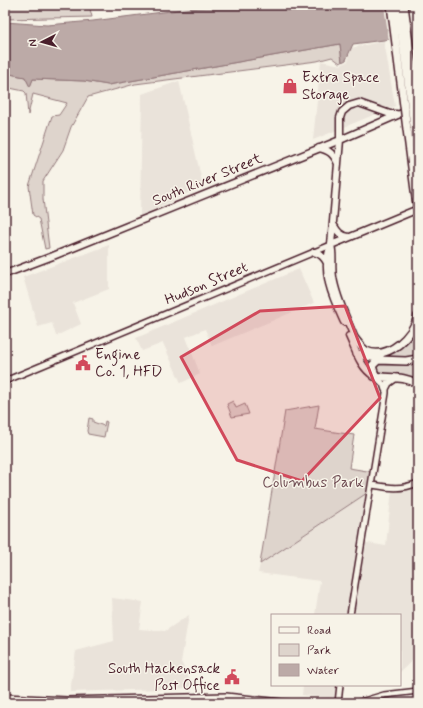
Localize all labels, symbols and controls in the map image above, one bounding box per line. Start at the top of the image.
north arrow [22,22,62,62]
text: N [26,39,40,47]
place label: Extra Space Storage [302,68,379,105]
shop icon: Extra Space Storage [281,77,299,95]
street label: South River Street [149,149,265,211]
street label: Hudson Street [162,257,251,310]
place label: Engine Co. 1, HFD [95,345,162,382]
public building icon: Engine Co. 1, HFD [74,354,92,372]
park label: Columbus Park [262,473,364,493]
legend [271,614,401,686]
text: Road [307,623,331,639]
text: Park [307,643,331,659]
place label: South Hackensack Post Office [108,659,220,696]
text: Water [307,663,339,679]
public building icon: South Hackensack Post Office [223,668,241,686]

